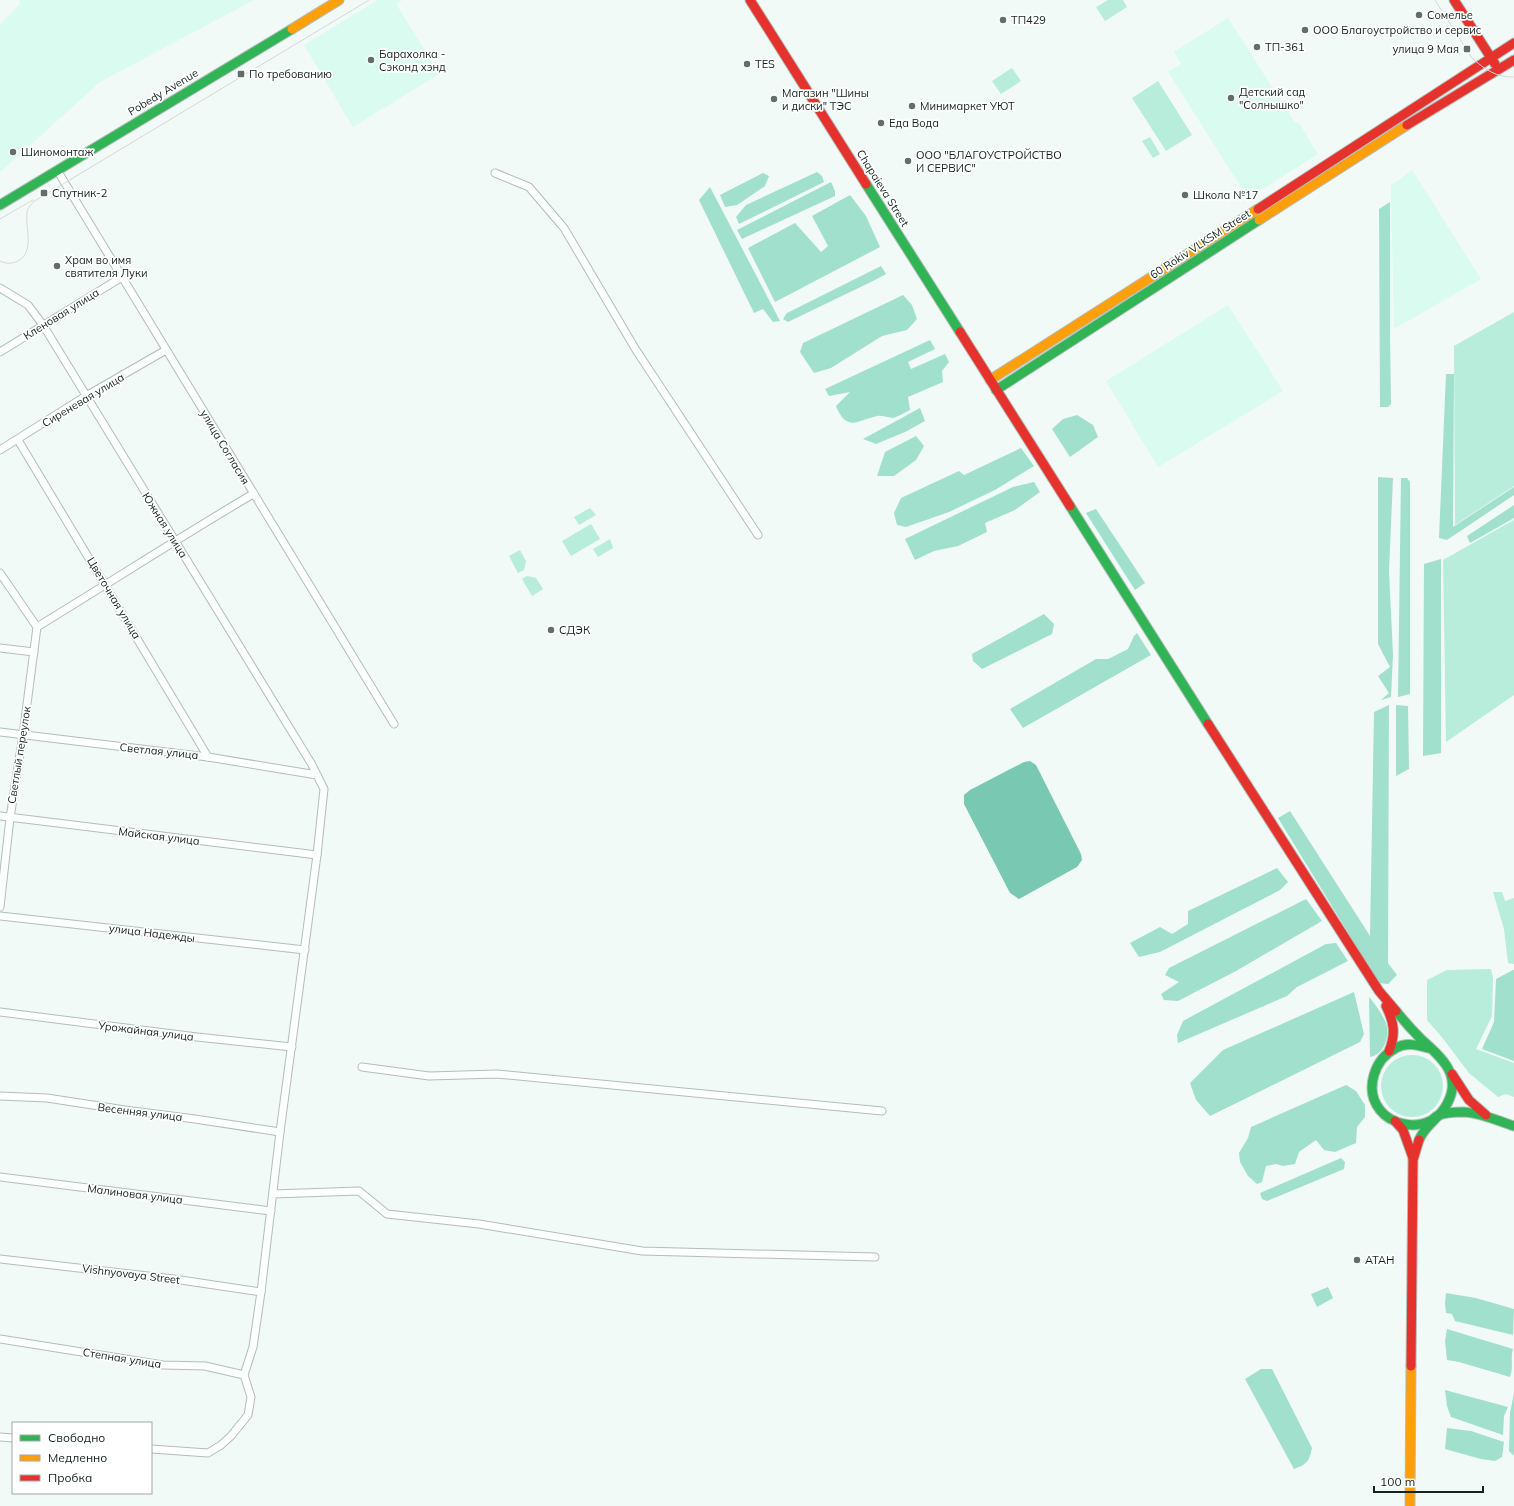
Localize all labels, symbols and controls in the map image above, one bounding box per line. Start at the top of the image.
place label: Сомелье [1427,8,1473,22]
marker: Сомелье [1414,10,1424,20]
place label: ТП429 [1011,13,1046,27]
marker: ТП429 [998,15,1008,25]
place label: ООО Благоустройство и сервис [1313,23,1482,37]
marker: ООО Благоустройство и сервис [1300,25,1310,35]
place label: ТП-361 [1265,40,1305,54]
marker: ТП-361 [1252,42,1262,52]
place label: улица 9 Мая [1392,42,1459,56]
marker: улица 9 Мая [1462,44,1472,54]
place label: Барахолка - Сэконд хэнд [379,47,446,74]
marker: Барахолка - Сэконд хэнд [366,55,376,65]
place label: TES [755,57,775,71]
marker: TES [742,59,752,69]
street label: Pobedy Avenue [125,66,201,118]
place label: По требованию [249,67,332,81]
marker: По требованию [236,69,246,79]
place label: Детский сад "Солнышко" [1239,85,1306,112]
place label: Магазин "Шины и диски" ТЭС [782,86,869,113]
marker: Детский сад "Солнышко" [1226,93,1236,103]
marker: Магазин "Шины и диски" ТЭС [769,94,779,104]
place label: Минимаркет УЮТ [920,99,1015,113]
marker: Минимаркет УЮТ [907,101,917,111]
place label: Еда Вода [889,116,939,130]
marker: Еда Вода [876,118,886,128]
place label: Шиномонтаж [21,145,94,159]
marker: Шиномонтаж [8,147,18,157]
street label: Chapaieva Street [854,147,912,229]
place label: ООО "БЛАГОУСТРОЙСТВО И СЕРВИС" [916,148,1062,175]
marker: ООО "БЛАГОУСТРОЙСТВО И СЕРВИС" [903,156,913,166]
place label: Спутник-2 [52,186,108,200]
marker: Спутник-2 [39,188,49,198]
place label: Школа №17 [1193,188,1258,202]
marker: Школа №17 [1180,190,1190,200]
street label: 60 Rokiv VLKSM Street [1147,206,1253,282]
place label: Храм во имя святителя Луки [65,253,148,280]
marker: Храм во имя святителя Луки [52,261,62,271]
street label: Кленовая улица [21,285,101,343]
street label: Сиреневая улица [39,370,127,430]
street label: улица Согласия [197,407,253,487]
street label: Южная улица [139,490,191,560]
street label: Цветочная улица [84,555,144,641]
place label: СДЭК [559,623,591,637]
marker: СДЭК [546,625,556,635]
street label: Светлый переулок [4,705,34,805]
street label: Светлая улица [119,740,199,762]
street label: Майская улица [118,824,200,848]
street label: улица Надежды [108,921,196,945]
street label: Урожайная улица [96,1018,195,1044]
street label: Весенняя улица [97,1100,183,1124]
street label: Малиновая улица [87,1181,183,1207]
place label: АТАН [1365,1253,1394,1267]
marker: АТАН [1352,1255,1362,1265]
street label: Vishnyovaya Street [81,1261,181,1287]
street label: Степная улица [82,1345,162,1371]
legend [12,1422,152,1494]
text: Свободно [48,1430,105,1445]
text: Медленно [48,1450,107,1465]
scale bar [1374,1468,1483,1494]
text: Пробка [48,1470,92,1485]
text: 100 m [1380,1474,1415,1489]

